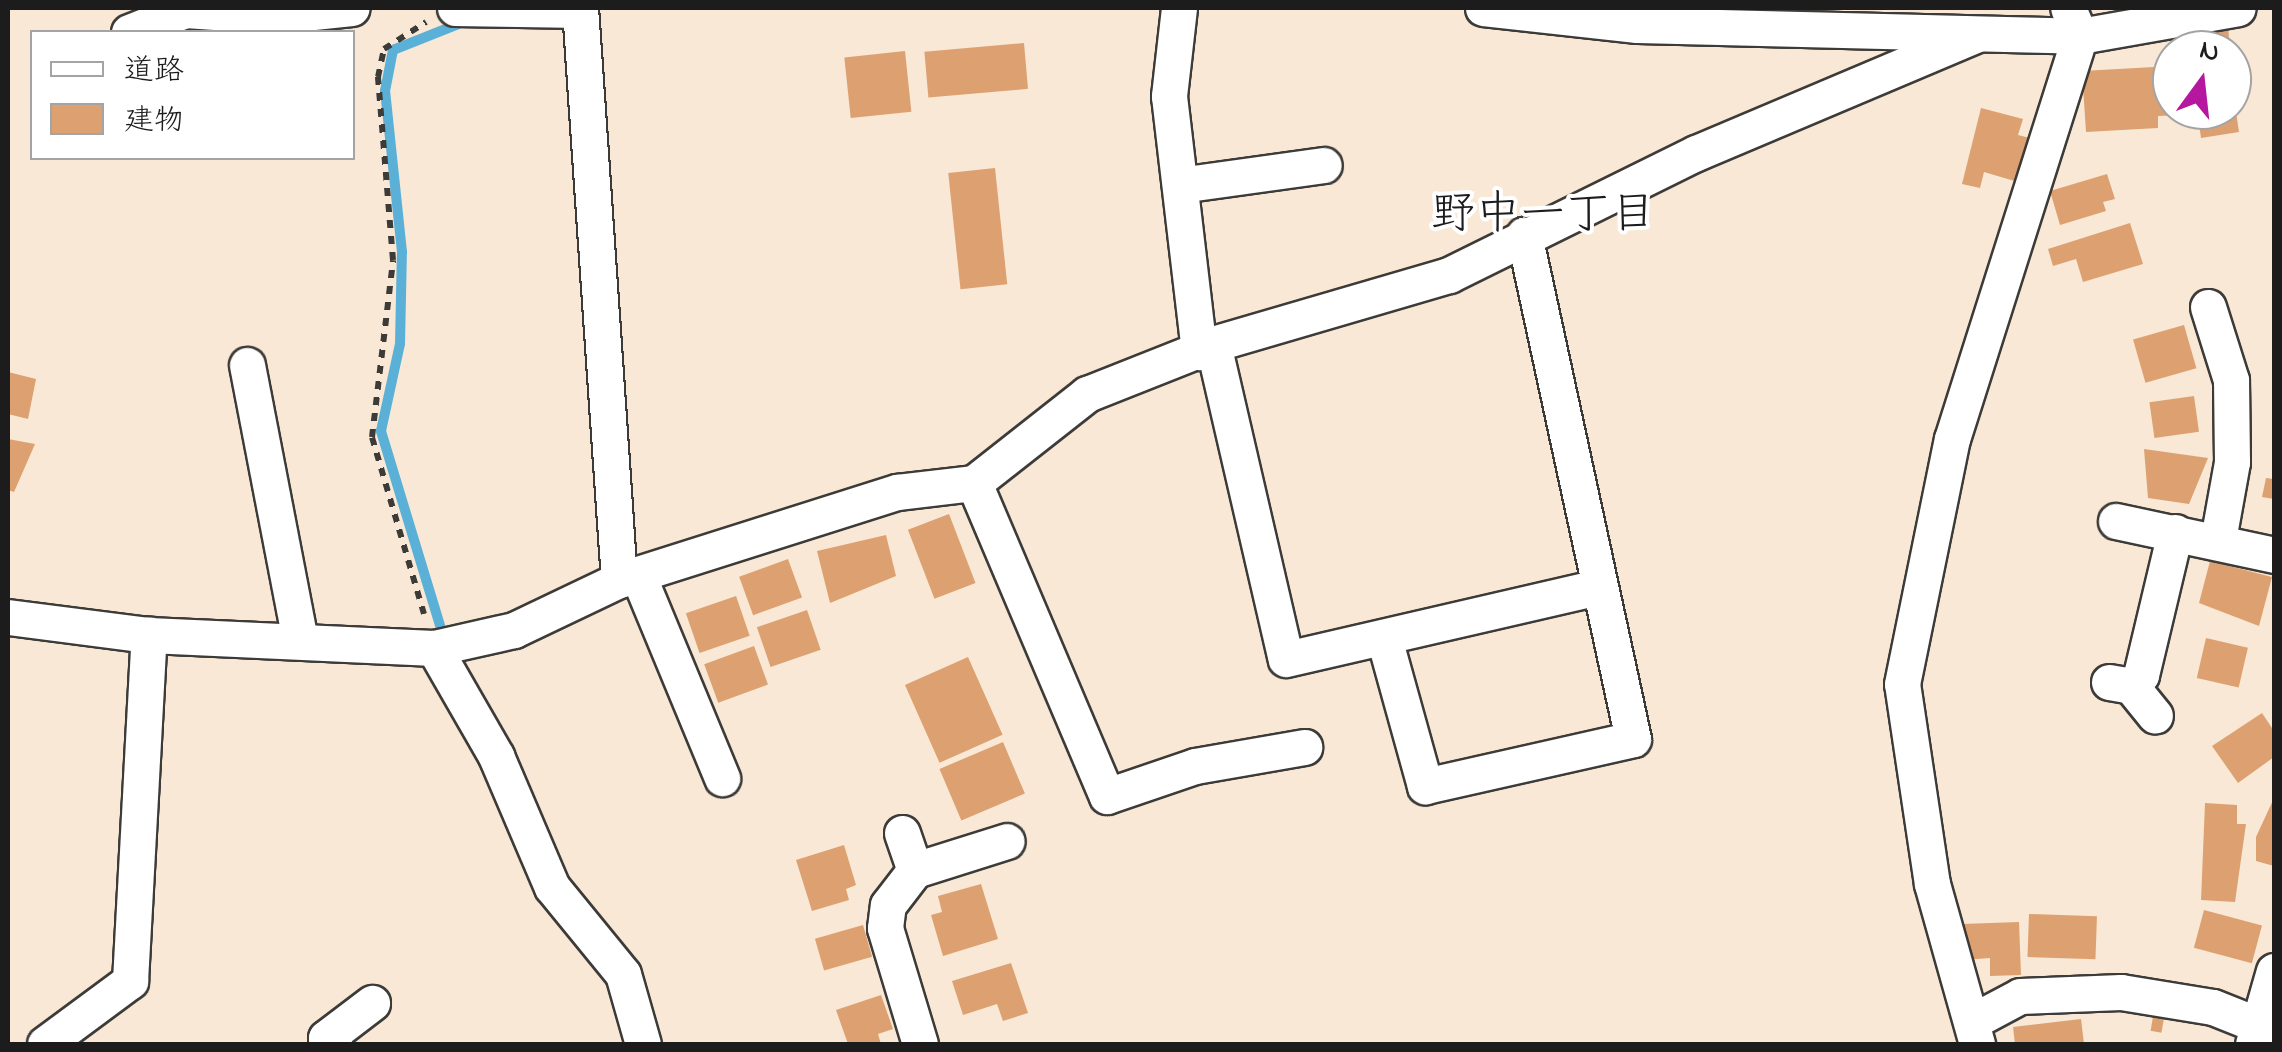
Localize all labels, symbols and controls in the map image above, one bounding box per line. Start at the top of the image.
legend [30,30,355,160]
north arrow [2152,30,2252,130]
text: N [2195,30,2224,75]
text: 道路 [124,50,184,94]
text: 建物 [124,100,184,144]
district label: 野中一丁目 [1431,190,1655,244]

